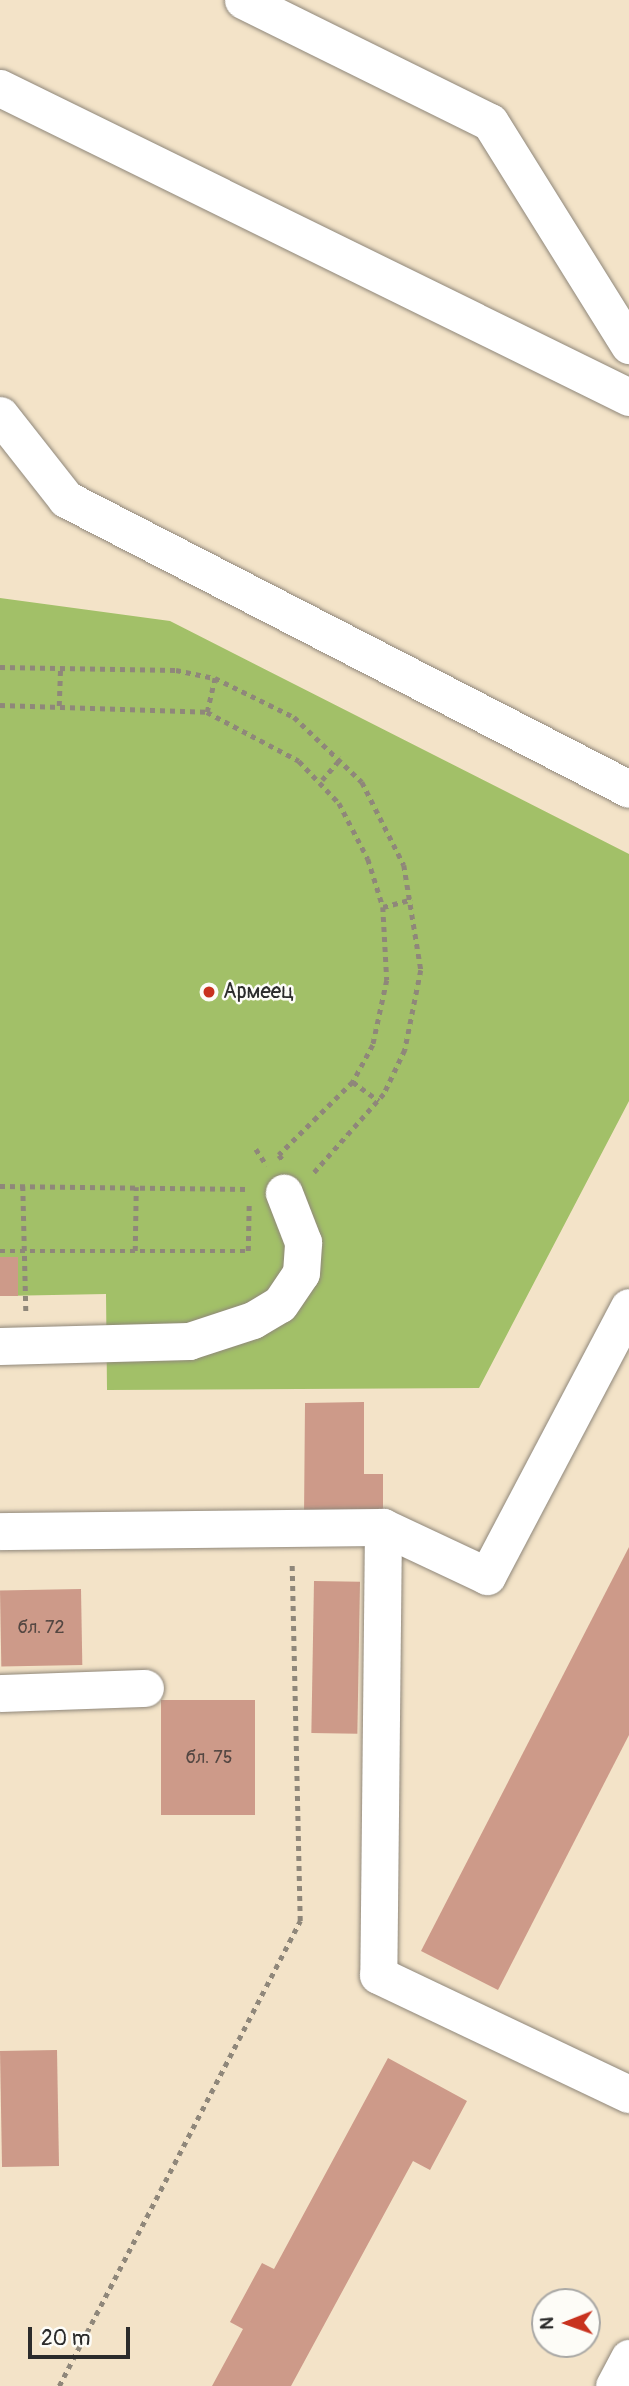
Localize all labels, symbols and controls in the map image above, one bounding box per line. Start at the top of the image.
place label: Армеец [223,979,294,1005]
marker: Армеец [201,984,217,1000]
house number: бл. 72 [17,1617,65,1639]
house number: бл. 75 [186,1747,232,1769]
north arrow [531,2288,601,2358]
scale bar [32,2312,133,2356]
text: N [535,2317,559,2330]
text: 20 m [41,2325,90,2352]

